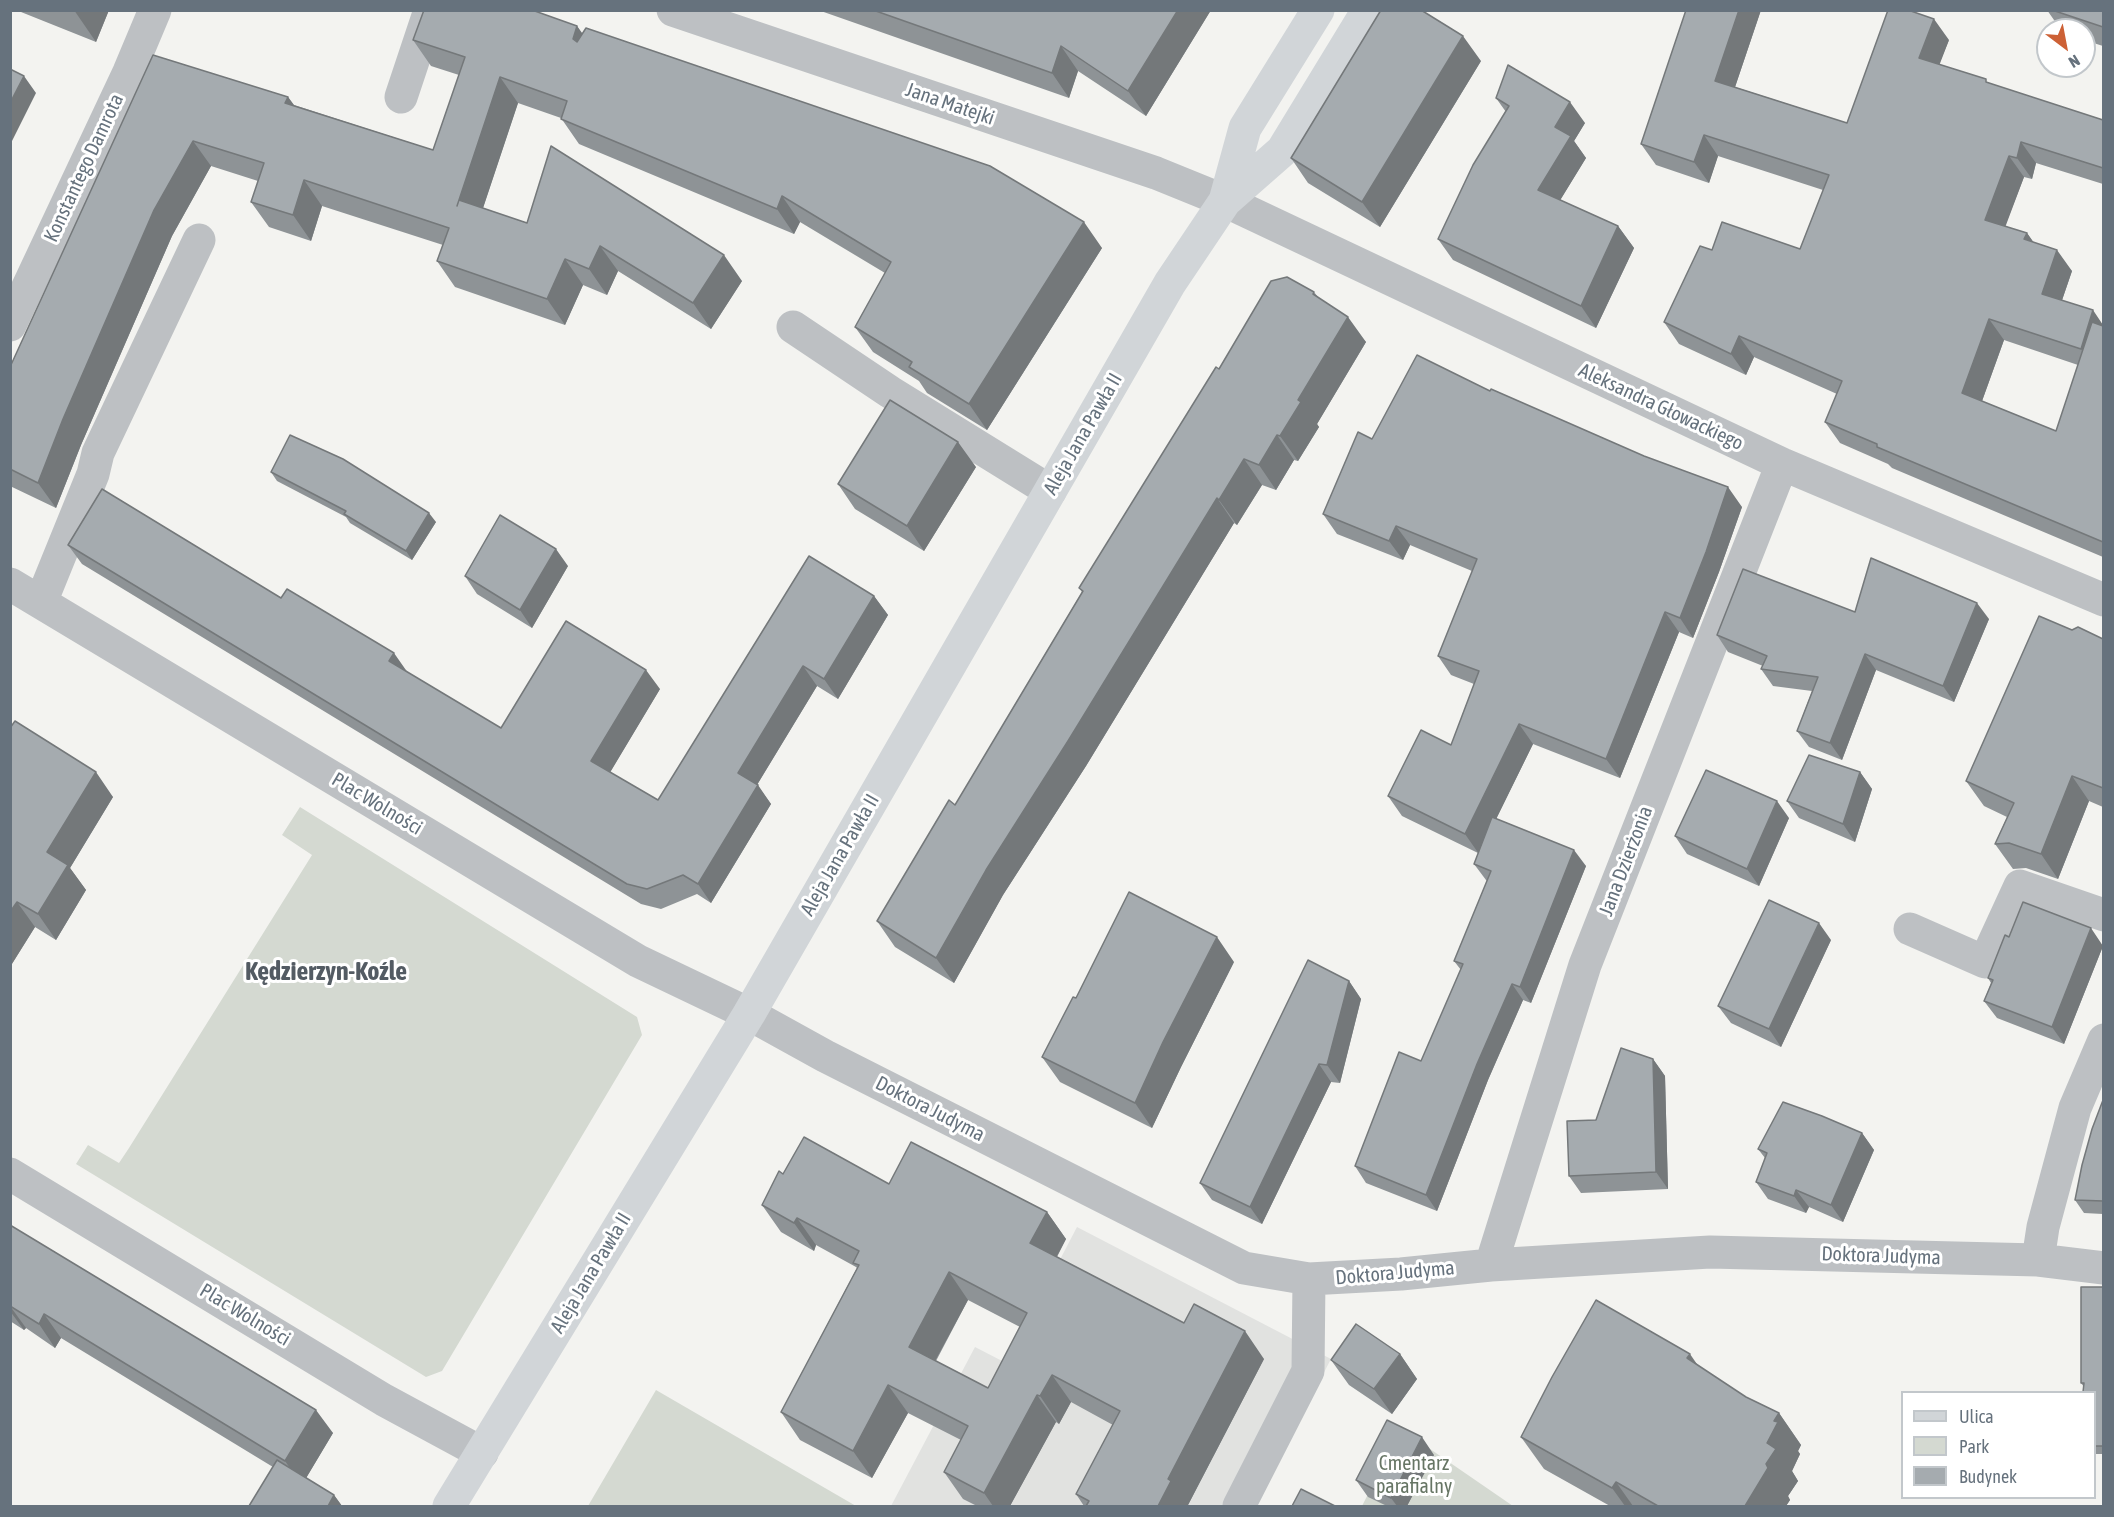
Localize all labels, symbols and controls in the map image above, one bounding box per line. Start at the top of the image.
north arrow [2036,18,2096,78]
text: N [2066,51,2083,72]
street label: Jana Matejki [903,78,997,130]
street label: Konstantego Damrota [39,90,129,246]
street label: Aleksandra Głowackiego [1575,358,1747,456]
street label: Aleja Jana Pawła II [1039,369,1127,499]
street label: Plac Wolności [327,768,427,840]
street label: Aleja Jana Pawła II [796,790,884,920]
street label: Jana Dzierżonia [1594,803,1658,919]
district label: Kędzierzyn-Koźle [245,956,407,988]
street label: Doktora Judyma [871,1071,989,1147]
street label: Aleja Jana Pawła II [546,1208,636,1338]
street label: Doktora Judyma [1821,1242,1941,1270]
street label: Doktora Judyma [1334,1256,1456,1290]
street label: Plac Wolności [195,1279,295,1351]
legend [1901,1391,2096,1499]
text: Ulica [1959,1406,1994,1427]
text: Park [1959,1436,1989,1457]
park label: Cmentarz parafialny [1376,1452,1452,1499]
text: Budynek [1959,1466,2017,1487]

